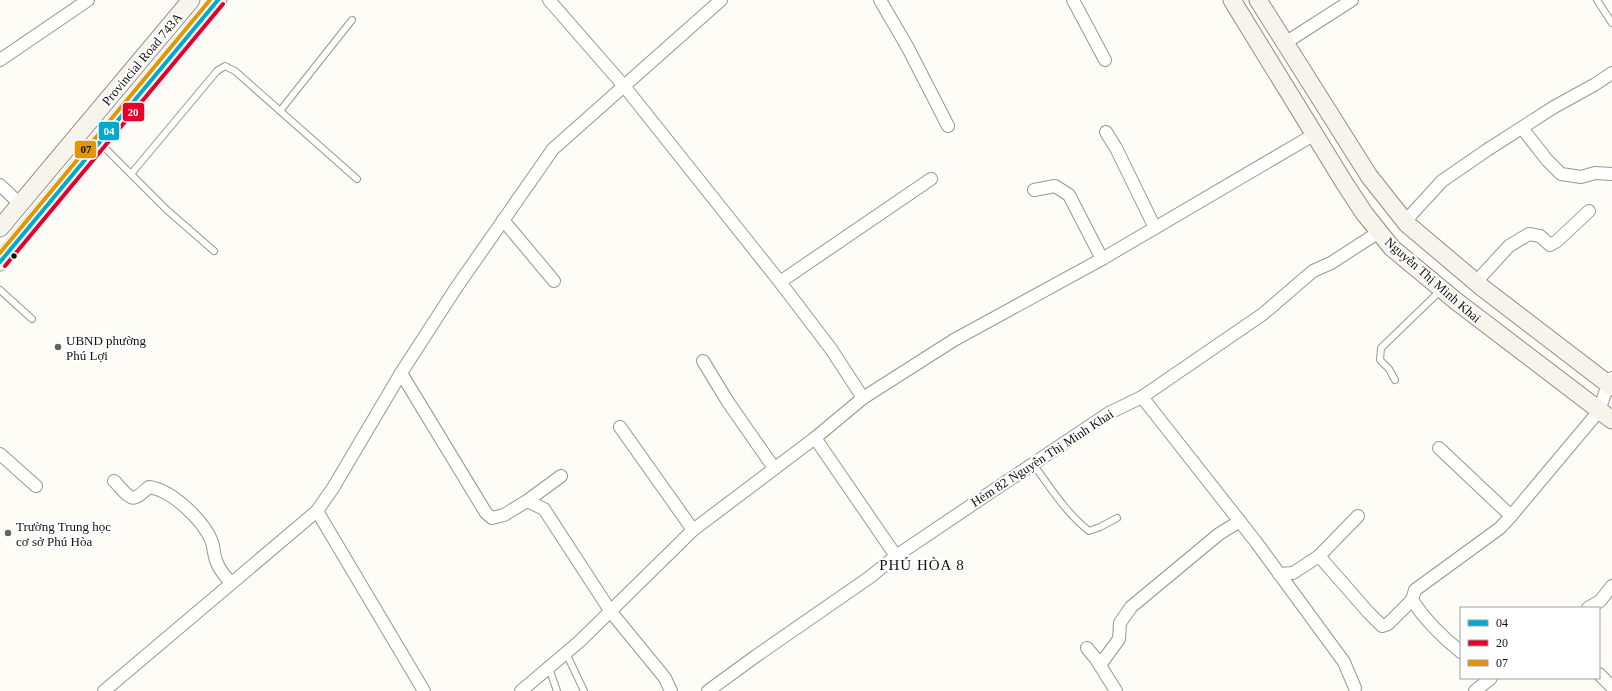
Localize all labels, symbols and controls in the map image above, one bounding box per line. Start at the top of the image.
street label: Provincial Road 743A [99,9,186,108]
line badge: 20 [122,102,145,122]
text: 20 [128,106,139,118]
line badge: 04 [98,121,120,141]
text: 04 [104,125,115,137]
line badge: 07 [74,140,97,159]
text: 07 [81,143,92,155]
street label: Nguyễn Thị Minh Khai [1382,234,1484,326]
unlabelled marker [9,251,19,261]
place label: UBND phường Phú Lợi [66,333,147,363]
marker: UBND phường Phú Lợi [53,342,63,352]
street label: Hẻm 82 Nguyễn Thị Minh Khai [968,406,1116,510]
place label: Trường Trung học cơ sở Phú Hòa [16,519,111,549]
marker: Trường Trung học cơ sở Phú Hòa [3,528,13,538]
district label: PHÚ HÒA 8 [879,557,965,573]
legend [1460,607,1600,679]
text: 04 [1496,616,1508,630]
text: 20 [1496,636,1508,650]
text: 07 [1496,656,1508,670]

